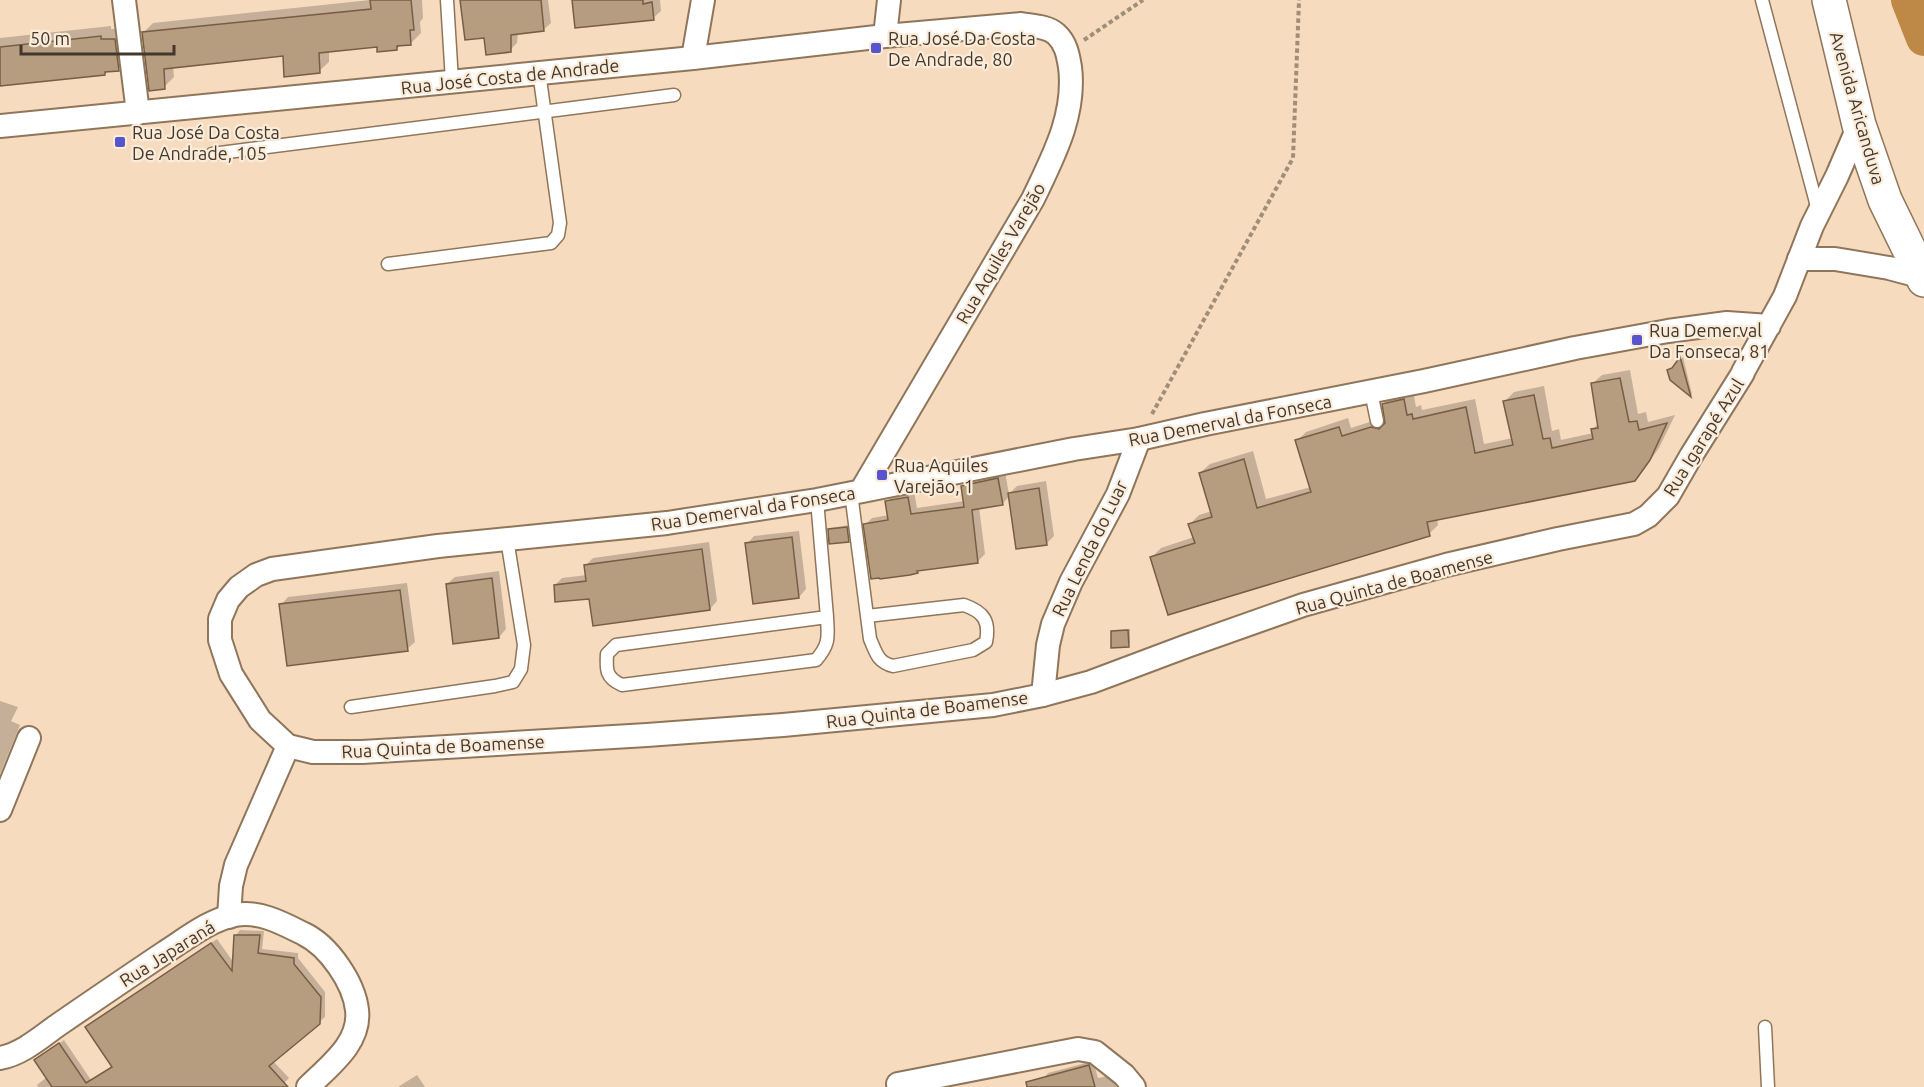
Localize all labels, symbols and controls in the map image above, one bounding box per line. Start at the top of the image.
scale bar [21,18,174,56]
text: 50 m [30,28,70,48]
place label: Rua José Da Costa De Andrade, 80 [888,28,1036,69]
street label: Avenida Aricanduva [1827,29,1889,187]
marker: Rua José Da Costa De Andrade, 80 [869,41,883,55]
street label: Rua José Costa de Andrade [400,55,620,97]
place label: Rua José Da Costa De Andrade, 105 [132,122,280,163]
marker: Rua José Da Costa De Andrade, 105 [113,135,127,149]
street label: Rua Aquiles Varejão [951,179,1049,327]
place label: Rua Demerval Da Fonseca, 81 [1649,320,1770,361]
marker: Rua Demerval Da Fonseca, 81 [1630,333,1644,347]
street label: Rua Igarapé Azul [1659,374,1747,500]
street label: Rua Demerval da Fonseca [1127,390,1333,450]
place label: Rua Aquiles Varejão, 1 [894,455,988,496]
marker: Rua Aquiles Varejão, 1 [875,468,889,482]
street label: Rua Lenda do Luar [1047,477,1131,619]
street label: Rua Demerval da Fonseca [649,482,857,534]
street label: Rua Quinta de Boamense [1293,546,1495,619]
street label: Rua Quinta de Boamense [825,687,1029,732]
street label: Rua Quinta de Boamense [341,731,545,762]
street label: Rua Japaraná [116,916,218,990]

